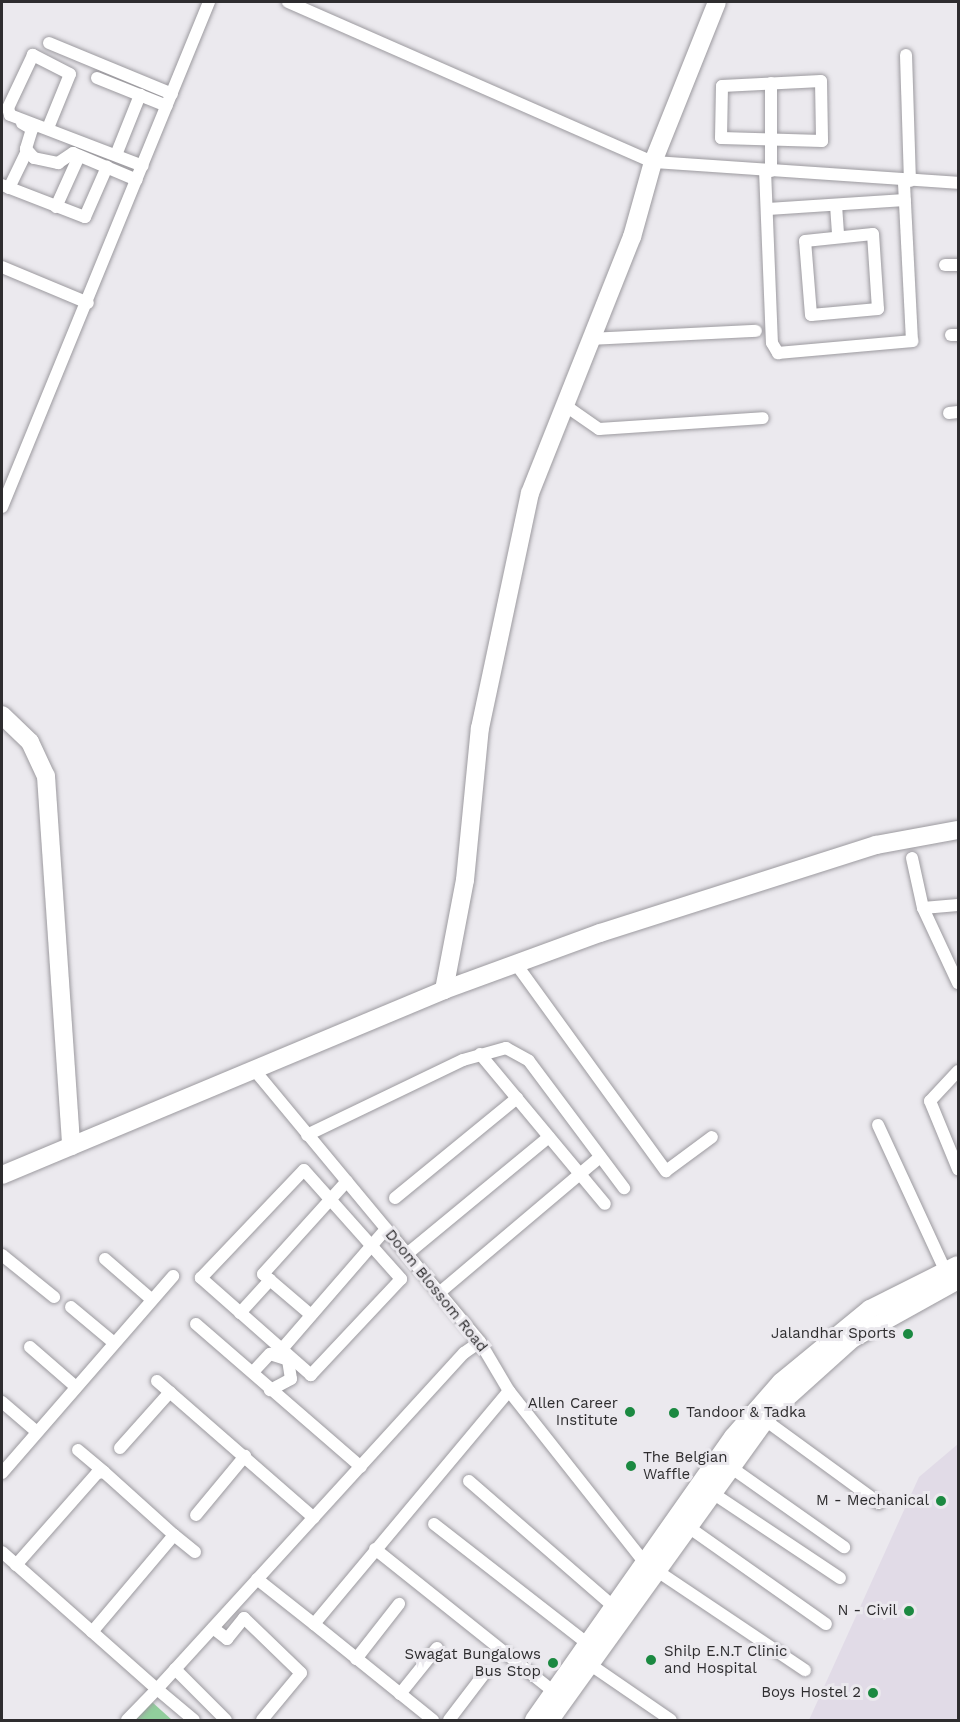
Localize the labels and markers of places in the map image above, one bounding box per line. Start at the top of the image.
place label: Jalandhar Sports [771,1325,896,1343]
marker: Jalandhar Sports [901,1327,915,1341]
place label: Allen Career Institute [528,1394,618,1429]
place label: Tandoor & Tadka [686,1404,807,1422]
marker: Allen Career Institute [623,1405,637,1419]
marker: Tandoor & Tadka [667,1406,681,1420]
place label: The Belgian Waffle [643,1448,728,1483]
marker: The Belgian Waffle [624,1459,638,1473]
place label: M - Mechanical [816,1492,929,1510]
marker: M - Mechanical [934,1494,948,1508]
place label: N - Civil [837,1602,897,1620]
marker: N - Civil [902,1604,916,1618]
place label: Shilp E.N.T Clinic and Hospital [664,1642,788,1677]
place label: Swagat Bungalows Bus Stop [405,1645,541,1680]
marker: Shilp E.N.T Clinic and Hospital [642,1651,660,1669]
marker: Swagat Bungalows Bus Stop [546,1656,560,1670]
place label: Boys Hostel 2 [761,1684,861,1702]
marker: Boys Hostel 2 [866,1686,880,1700]

